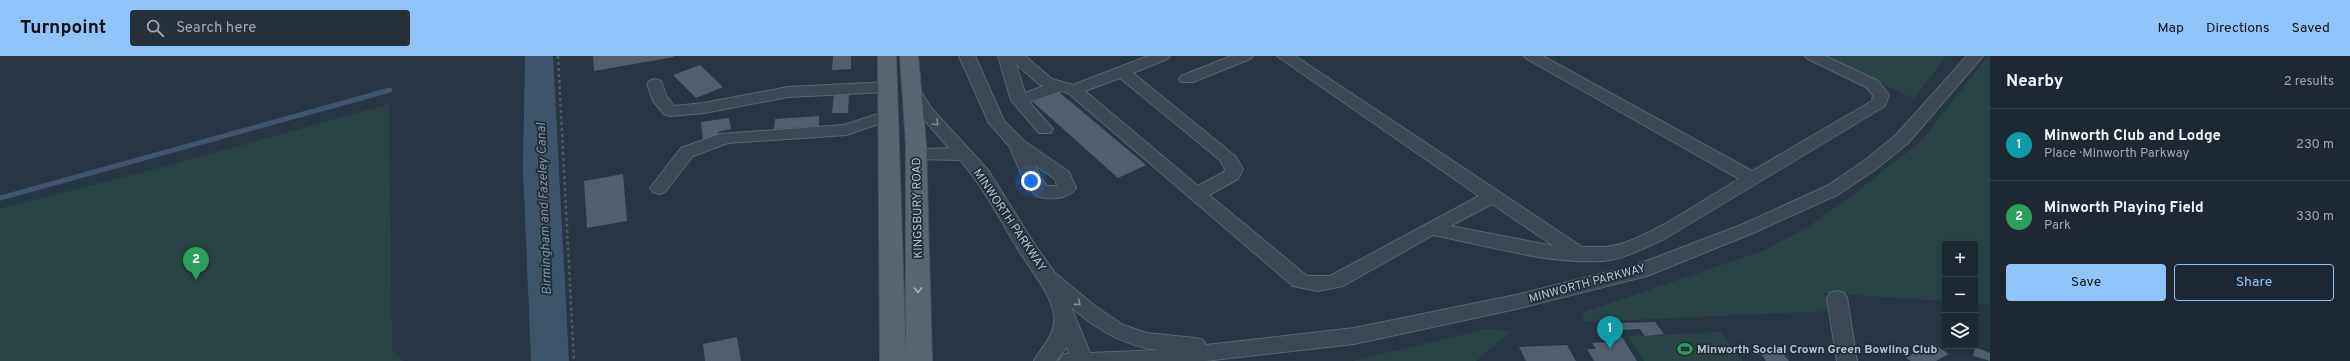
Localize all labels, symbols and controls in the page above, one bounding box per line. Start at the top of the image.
search box [130,10,410,46]
text: Turnpoint [20,16,106,40]
icon: search [144,17,166,39]
text: Search here [176,19,256,38]
text: Map [2158,20,2184,37]
text: Directions [2206,20,2270,37]
text: Saved [2292,20,2330,37]
text: Nearby [2006,71,2063,93]
text: 2 results [2284,74,2334,90]
one-way arrow [931,118,939,126]
water label: Birmingham and Fazeley Canal [534,122,556,295]
text: Minworth Club and Lodge [2044,127,2221,146]
text: 1 [2016,137,2022,153]
text: 230 m [2296,137,2334,153]
text: Place · Minworth Parkway [2044,146,2189,162]
street label: KINGSBURY ROAD [909,157,927,259]
street label: MINWORTH PARKWAY [969,166,1050,275]
your location [1021,171,1041,191]
text: Minworth Playing Field [2044,199,2204,218]
text: 2 [2015,209,2023,225]
text: 330 m [2296,209,2334,225]
text: Park [2044,218,2071,234]
map controls [1942,241,1978,349]
button: + [1942,241,1978,277]
pin: 2 [183,247,209,280]
street label: MINWORTH PARKWAY [1527,261,1648,307]
button: Save [2006,264,2166,301]
button: Share [2174,264,2334,301]
button: − [1942,277,1978,313]
one-way arrow [914,287,922,293]
one-way arrow [1073,298,1081,305]
button: layers [1942,313,1978,349]
pin: 1 [1597,316,1623,349]
sports icon: Minworth Social Crown Green Bowling Club [1676,340,1694,358]
place label: Minworth Social Crown Green Bowling Club [1697,342,1937,358]

